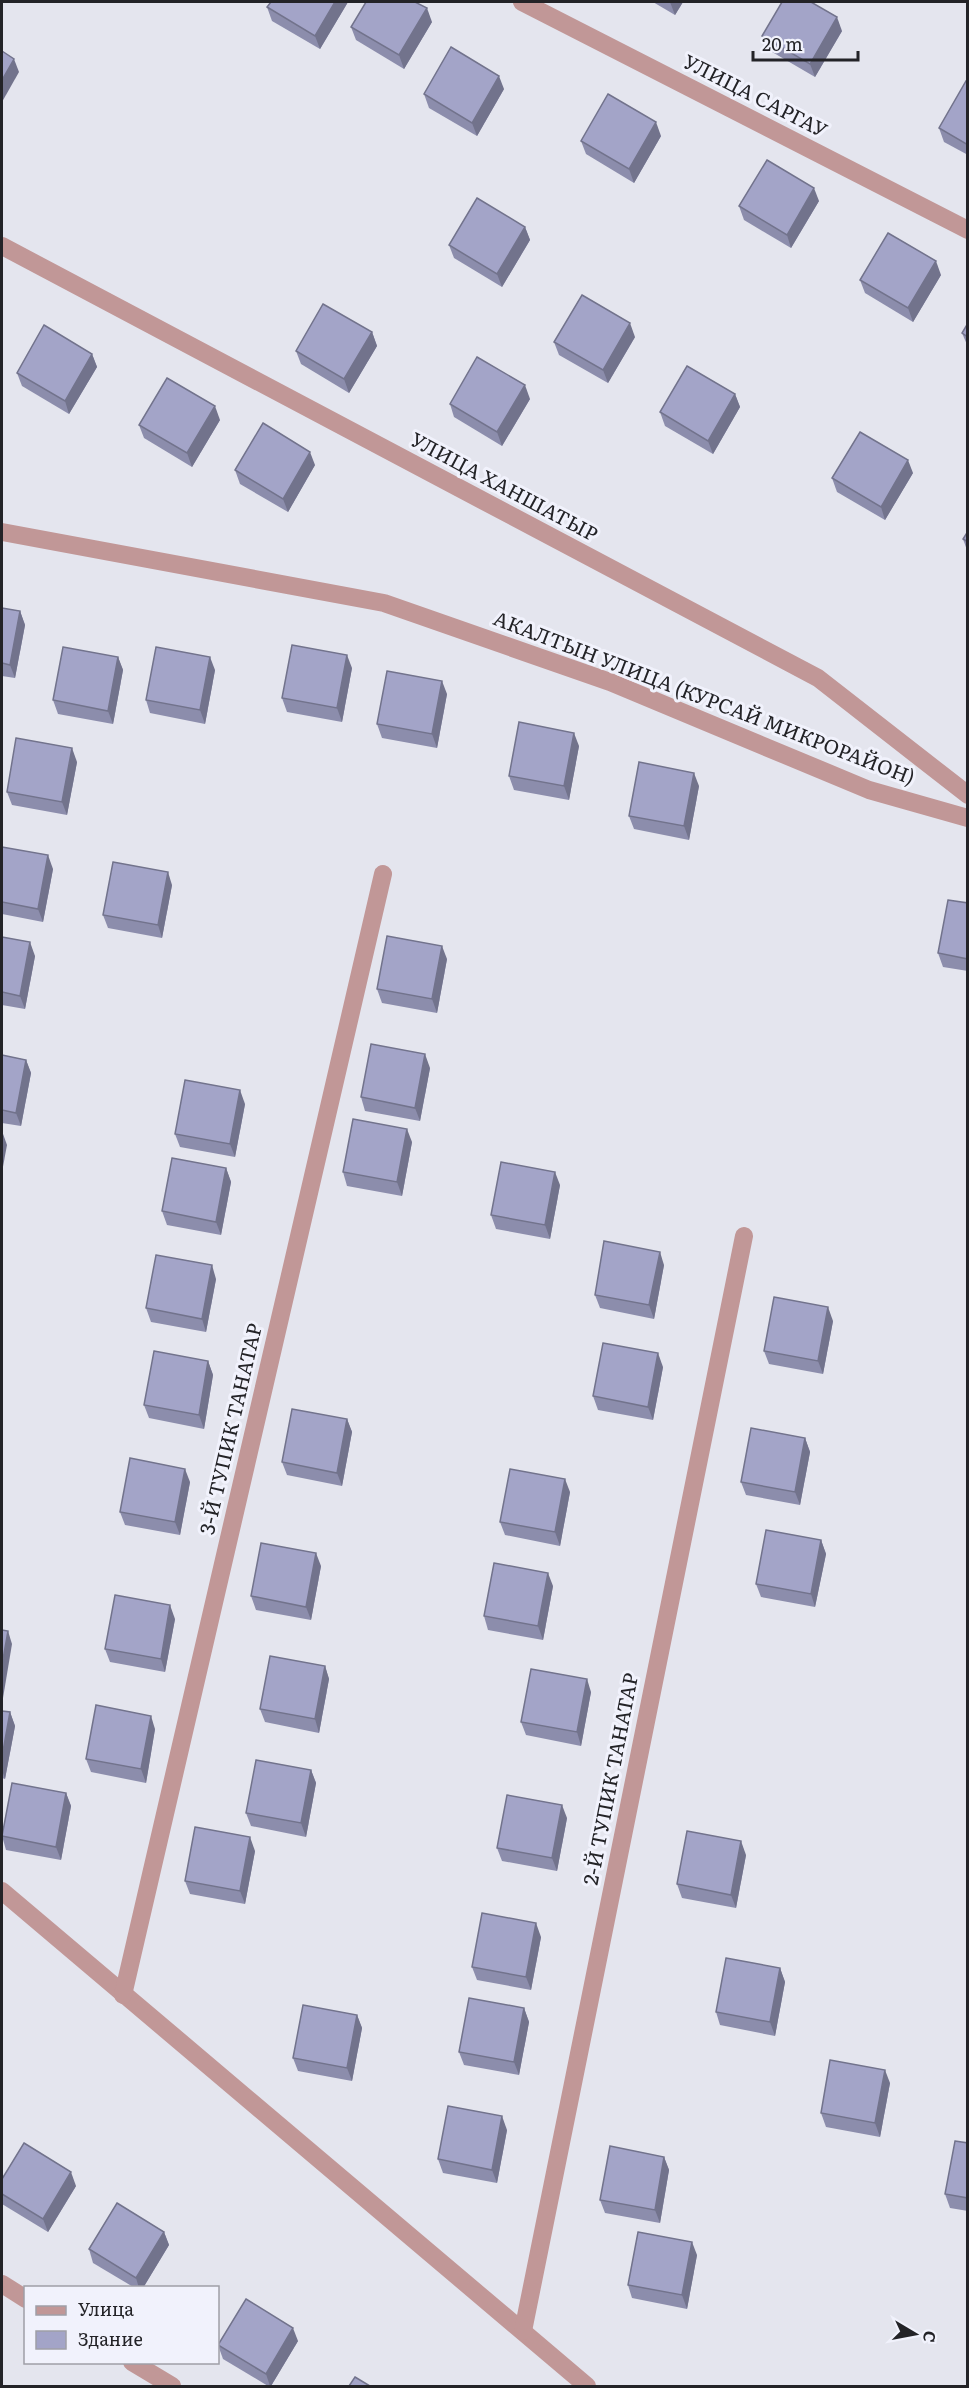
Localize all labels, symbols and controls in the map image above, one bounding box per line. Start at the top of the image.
scale bar [753,24,858,62]
text: 20 m [762,30,803,57]
street label: УЛИЦА САРГАУ [679,45,834,144]
street label: УЛИЦА ХАНШАТЫР [406,423,604,547]
street label: АКАЛТЫН УЛИЦА (КУРСАЙ МИКРОРАЙОН) [490,602,920,791]
street label: 3-Й ТУПИК ТАНАТАР [190,1320,268,1537]
street label: 2-Й ТУПИК ТАНАТАР [574,1670,644,1887]
legend [24,2286,219,2364]
text: Улица [78,2295,134,2322]
north arrow [885,2304,945,2364]
text: Здание [78,2325,143,2352]
text: С [918,2329,944,2344]

